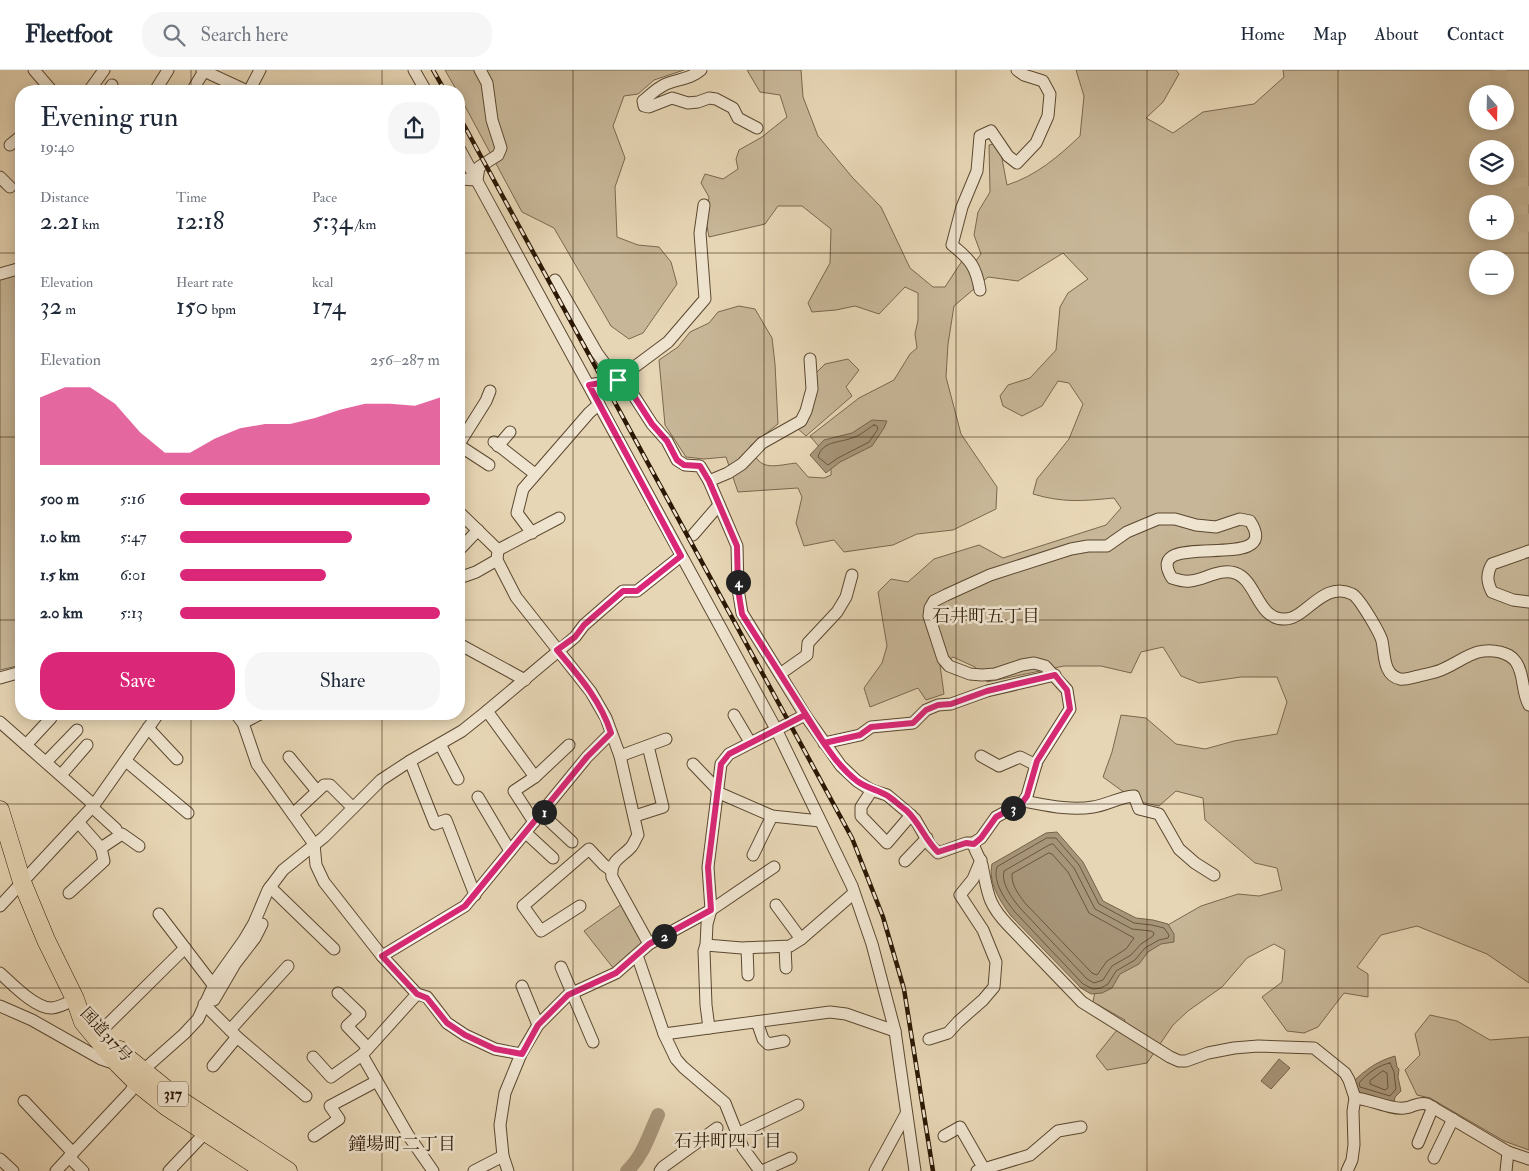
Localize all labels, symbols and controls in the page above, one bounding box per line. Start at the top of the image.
search box [142,12,492,57]
text: Fleetfoot [25,19,112,50]
icon: search [160,21,188,49]
text: Search here [200,23,288,47]
text: Home [1240,23,1285,46]
text: Map [1313,23,1347,46]
text: About [1375,23,1419,46]
text: Contact [1447,23,1504,46]
north arrow [1469,85,1514,130]
map controls [1469,85,1514,295]
text: Evening run [40,100,178,135]
button: share [388,102,440,154]
text: 19:40 [40,137,75,157]
button: layers [1469,140,1514,185]
text: Distance [40,189,89,206]
text: Time [176,189,207,206]
text: Pace [312,189,337,206]
button: + [1469,195,1514,240]
text: 2.21 [40,206,79,237]
text: 12:18 [176,206,224,237]
text: 5:34 [312,206,352,237]
text: km [79,216,100,233]
text: /km [352,216,376,233]
button: − [1469,250,1514,295]
text: Elevation [40,274,93,291]
text: Heart rate [176,274,233,291]
text: kcal [312,274,333,291]
text: 32 [40,291,62,322]
text: 150 [176,291,208,322]
text: 174 [312,291,345,322]
text: m [62,301,76,318]
text: bpm [208,301,236,318]
text: Elevation [40,350,101,370]
text: 256–287 m [370,350,440,370]
pin [597,359,639,401]
icon: arrive [604,366,632,394]
text: 500 m [40,489,79,509]
text: 5:16 [120,489,145,509]
text: 1.0 km [40,527,80,547]
text: 5:47 [120,527,147,547]
text: 1.5 km [40,565,79,585]
text: 6:01 [120,565,146,585]
pin: 4 [726,570,750,594]
text: 4 [735,574,742,591]
text: 2.0 km [40,603,83,623]
text: 5:13 [120,603,143,623]
district label: 石井町五丁目 [932,605,1040,628]
button: Save [40,652,235,710]
button: Share [245,652,440,710]
pin: 3 [1000,796,1026,820]
pin: 1 [532,800,556,824]
text: 3 [1011,800,1016,817]
text: 1 [542,804,547,821]
pin: 2 [652,924,676,948]
text: 2 [661,928,668,945]
street label: 国道317号 [76,1003,136,1066]
road number: 317 [158,1082,188,1106]
district label: 石井町四丁目 [674,1130,782,1153]
district label: 鐘場町二丁目 [348,1133,456,1156]

